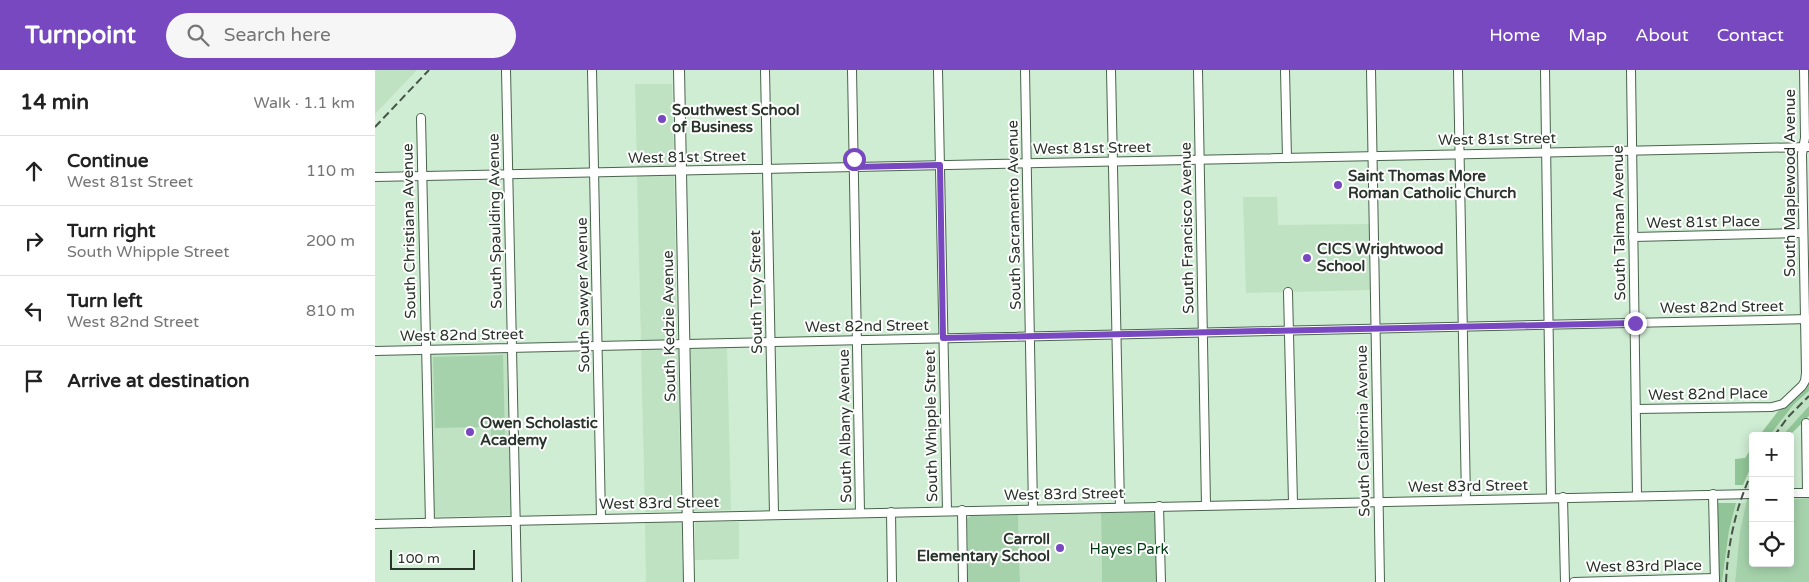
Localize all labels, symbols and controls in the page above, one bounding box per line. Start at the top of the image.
search box [166,13,516,58]
text: Turnpoint [25,21,136,50]
icon: search [184,21,212,49]
text: Search here [224,24,331,46]
text: Home [1489,24,1540,46]
text: Map [1568,24,1607,46]
text: About [1635,24,1689,46]
text: Contact [1717,24,1784,46]
street label: South Maplewood Avenue [1781,89,1799,277]
text: 14 min [20,90,89,115]
text: Walk · 1.1 km [253,93,355,113]
place label: Southwest School of Business [672,101,800,136]
marker: Southwest School of Business [656,113,668,125]
street label: South Sacramento Avenue [1003,120,1025,310]
street label: West 81st Street [1438,129,1557,149]
street label: South Spaulding Avenue [484,133,506,309]
street label: West 81st Street [1033,138,1152,158]
street label: South Francisco Avenue [1177,142,1197,314]
street label: South Christiana Avenue [398,143,420,319]
street label: South Talman Avenue [1609,145,1629,301]
street label: West 81st Street [628,147,747,167]
route start [843,148,866,171]
text: Continue [67,150,149,172]
icon: ahead [20,157,48,185]
text: 110 m [306,161,355,181]
place label: Saint Thomas More Roman Catholic Church [1348,167,1516,202]
text: West 81st Street [67,172,193,192]
marker: Saint Thomas More Roman Catholic Church [1332,179,1344,191]
street label: West 81st Place [1646,212,1760,232]
street label: South Sawyer Avenue [573,217,593,373]
text: Turn right [67,220,155,242]
icon: right [20,227,48,255]
street label: South Troy Street [746,230,766,354]
text: 200 m [306,231,355,251]
place label: CICS Wrightwood School [1317,240,1443,275]
text: South Whipple Street [67,242,229,262]
street label: South Kedzie Avenue [659,250,679,402]
marker: CICS Wrightwood School [1301,252,1313,264]
text: Turn left [67,290,143,312]
icon: left [20,297,48,325]
street label: West 82nd Street [1660,297,1784,317]
text: 810 m [306,301,355,321]
text: West 82nd Street [67,312,199,332]
route end [1624,312,1647,335]
street label: West 82nd Street [805,316,929,336]
street label: West 82nd Street [400,325,524,345]
street label: South California Avenue [1353,345,1373,517]
street label: South Albany Avenue [835,349,855,503]
street label: South Whipple Street [921,349,941,502]
icon: arrive [20,367,48,395]
text: Arrive at destination [67,370,250,392]
street label: West 82nd Place [1648,384,1768,404]
place label: Owen Scholastic Academy [480,414,598,450]
marker: Owen Scholastic Academy [464,426,476,438]
map controls [1749,432,1794,567]
button: + [1749,432,1794,477]
street label: West 83rd Street [1408,476,1529,496]
button: − [1749,477,1794,522]
street label: West 83rd Street [1004,484,1125,504]
street label: West 83rd Street [599,493,720,513]
button: locate [1749,522,1794,567]
place label: Carroll Elementary School [917,530,1050,566]
park label: Hayes Park [1089,540,1169,558]
marker: Carroll Elementary School [1054,542,1066,554]
scale bar [390,547,475,570]
text: 100 m [397,550,440,567]
street label: West 83rd Place [1586,556,1702,576]

